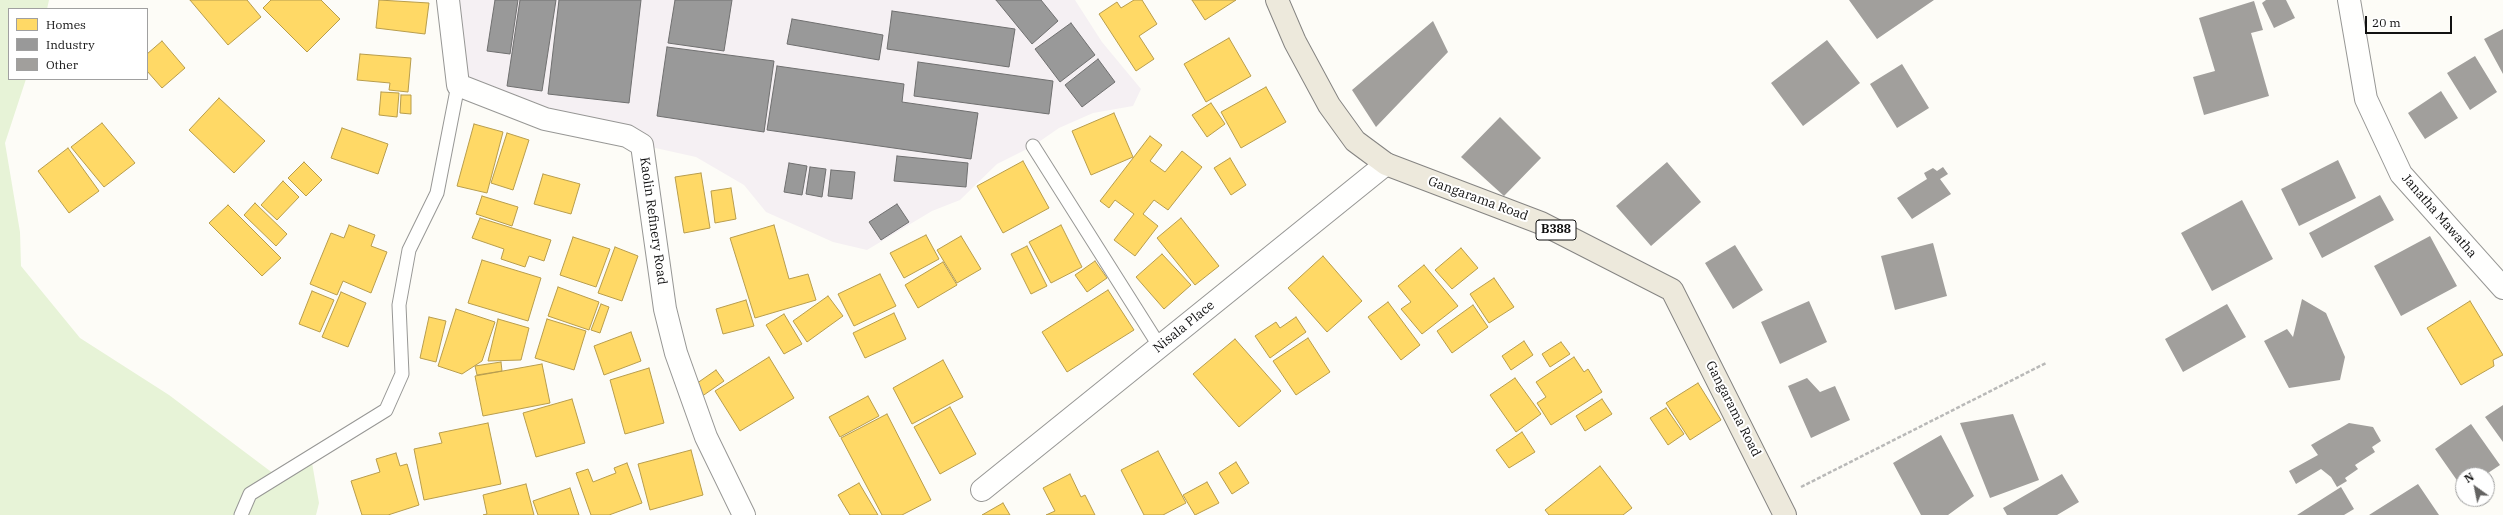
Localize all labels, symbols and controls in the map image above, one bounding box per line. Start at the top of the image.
legend [8,8,148,80]
scale bar [2367,8,2454,34]
text: 20 m [2372,15,2401,30]
text: Homes [46,17,86,32]
text: Industry [46,37,95,52]
text: Other [46,57,78,72]
street label: Kaolin Refinery Road [636,156,670,286]
street label: Janatha Mawatha [2398,171,2480,261]
street label: Gangarama Road [1426,174,1530,224]
road number: B388 [1536,220,1576,240]
street label: Nisala Place [1150,298,1218,356]
street label: Gangarama Road [1702,359,1764,459]
north arrow [2455,467,2495,507]
text: N [2462,470,2476,486]

